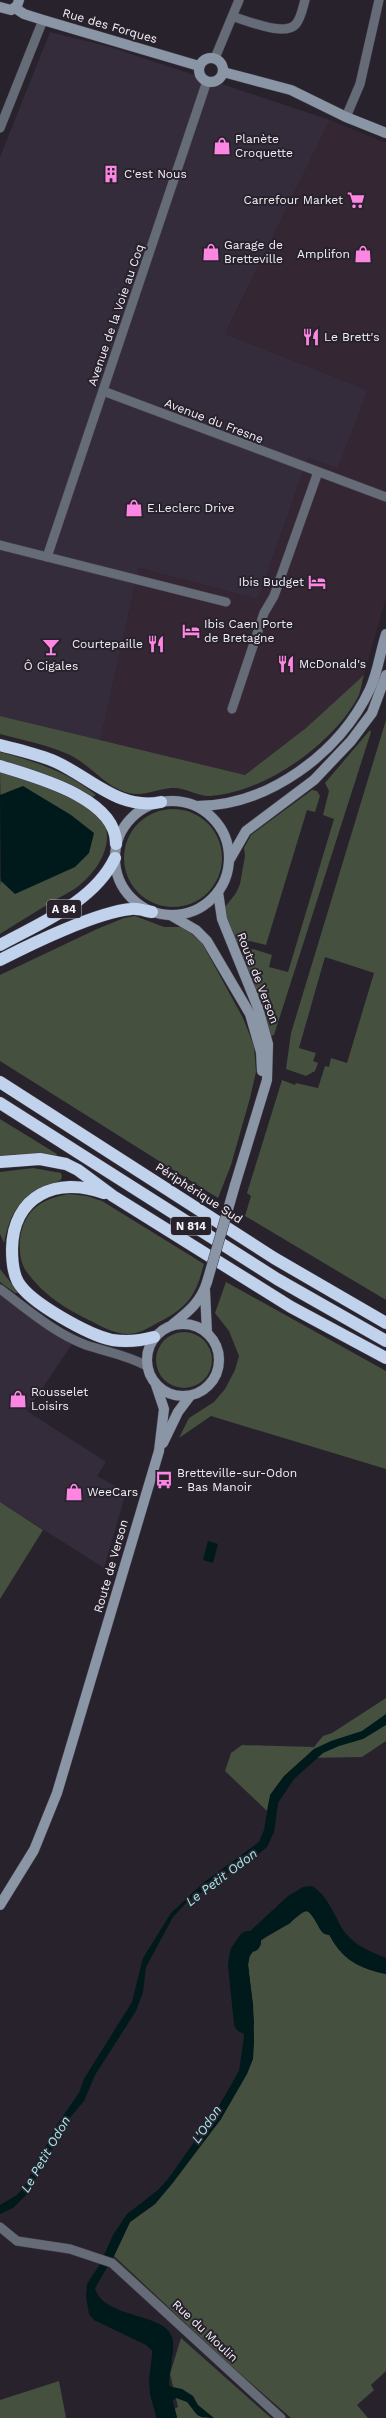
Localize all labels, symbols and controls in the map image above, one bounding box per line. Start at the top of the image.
street label: Rue des Forques [61,6,159,46]
place label: Planète Croquette [235,132,293,160]
shop icon: Planète Croquette [212,136,232,156]
building icon: C'est Nous [101,164,121,184]
place label: C'est Nous [124,167,187,181]
supermarket icon: Carrefour Market [346,190,366,210]
place label: Carrefour Market [243,193,343,207]
place label: Garage de Bretteville [224,238,283,266]
street label: Avenue de la Voie au Coq [85,242,147,388]
shop icon: Garage de Bretteville [201,242,221,262]
shop icon: Amplifon [353,244,373,264]
place label: Amplifon [297,247,350,261]
restaurant icon: Le Brett's [301,327,321,347]
place label: Le Brett's [324,330,380,344]
street label: Avenue du Fresne [163,396,265,446]
shop icon: E.Leclerc Drive [124,498,144,518]
place label: E.Leclerc Drive [147,501,235,515]
hotel icon: Ibis Budget [307,572,327,592]
place label: Ibis Budget [238,575,304,589]
place label: Ibis Caen Porte de Bretagne [204,617,293,645]
hotel icon: Ibis Caen Porte de Bretagne [181,621,201,641]
restaurant icon: Courtepaille [146,634,166,654]
bar icon: Ô Cigales [41,637,61,657]
place label: Courtepaille [72,637,143,651]
restaurant icon: McDonald's [276,654,296,674]
place label: McDonald's [299,657,366,671]
place label: Ô Cigales [24,659,78,673]
road number: A 84 [47,900,81,918]
street label: Route de Verson [234,931,282,1025]
street label: Périphérique Sud [153,1160,245,1226]
road number: N 814 [171,1217,211,1235]
place label: Rousselet Loisirs [31,1385,88,1413]
shop icon: Rousselet Loisirs [8,1389,28,1409]
place label: Bretteville-sur-Odon - Bas Manoir [177,1466,297,1494]
bus stop icon: Bretteville-sur-Odon - Bas Manoir [154,1470,174,1490]
shop icon: WeeCars [64,1482,84,1502]
place label: WeeCars [87,1485,138,1499]
street label: Route de Verson [91,1518,131,1614]
water label: Le Petit Odon [183,1846,260,1909]
water label: L'Odon [188,2102,225,2146]
water label: Le Petit Odon [18,2113,73,2195]
street label: Rue du Moulin [169,2297,241,2365]

